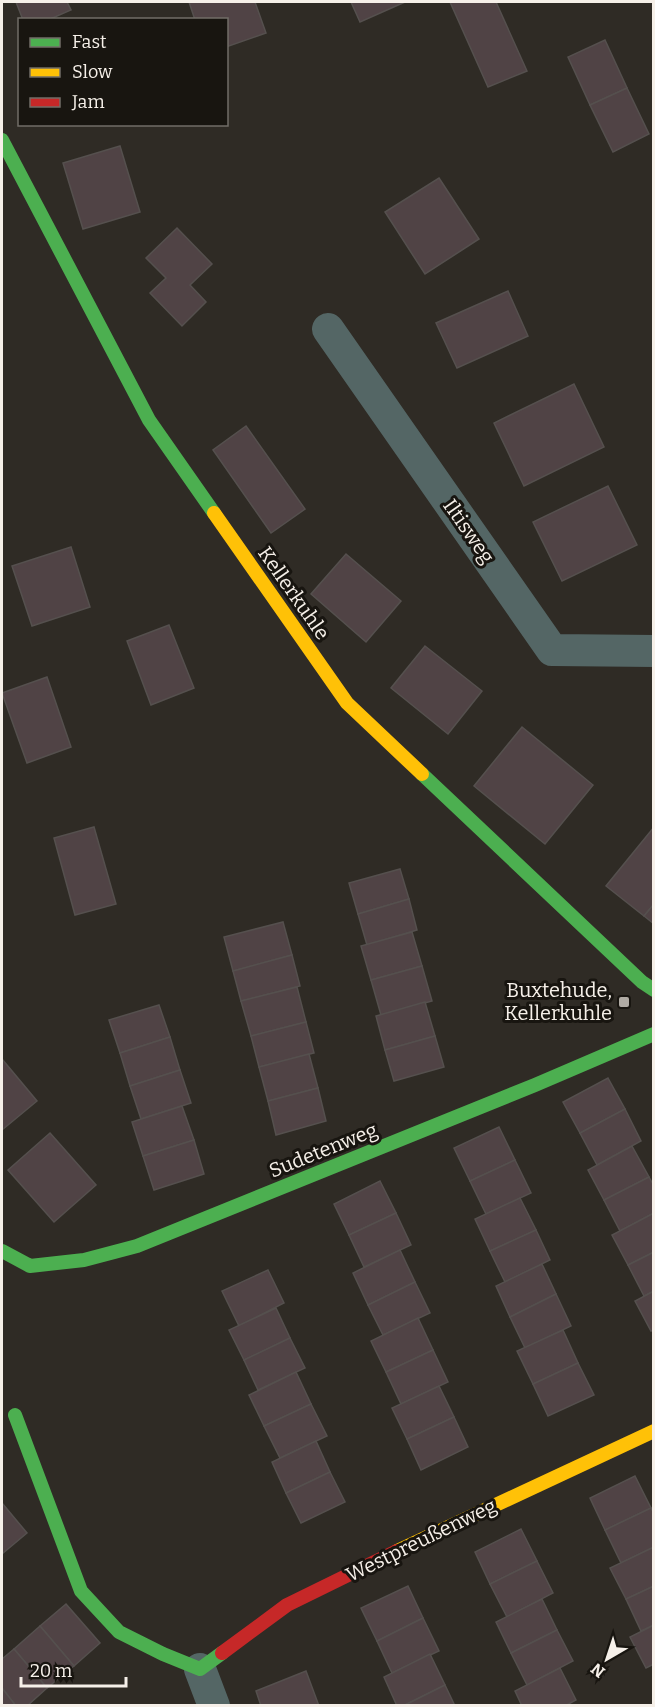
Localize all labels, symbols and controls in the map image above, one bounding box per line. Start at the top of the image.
legend [18,18,228,126]
text: Fast [72,31,107,53]
text: Slow [72,61,113,83]
text: Jam [71,91,105,113]
street label: Iltisweg [438,494,500,568]
street label: Kellerkuhle [253,542,335,644]
place label: Buxtehude, Kellerkuhle [504,978,612,1025]
marker: Buxtehude, Kellerkuhle [617,995,631,1009]
street label: Sudetenweg [265,1117,381,1183]
street label: Westpreußenweg [342,1493,500,1587]
north arrow [577,1629,637,1689]
scale bar [21,1650,126,1688]
text: N [587,1659,609,1682]
text: 20 m [30,1660,72,1682]

